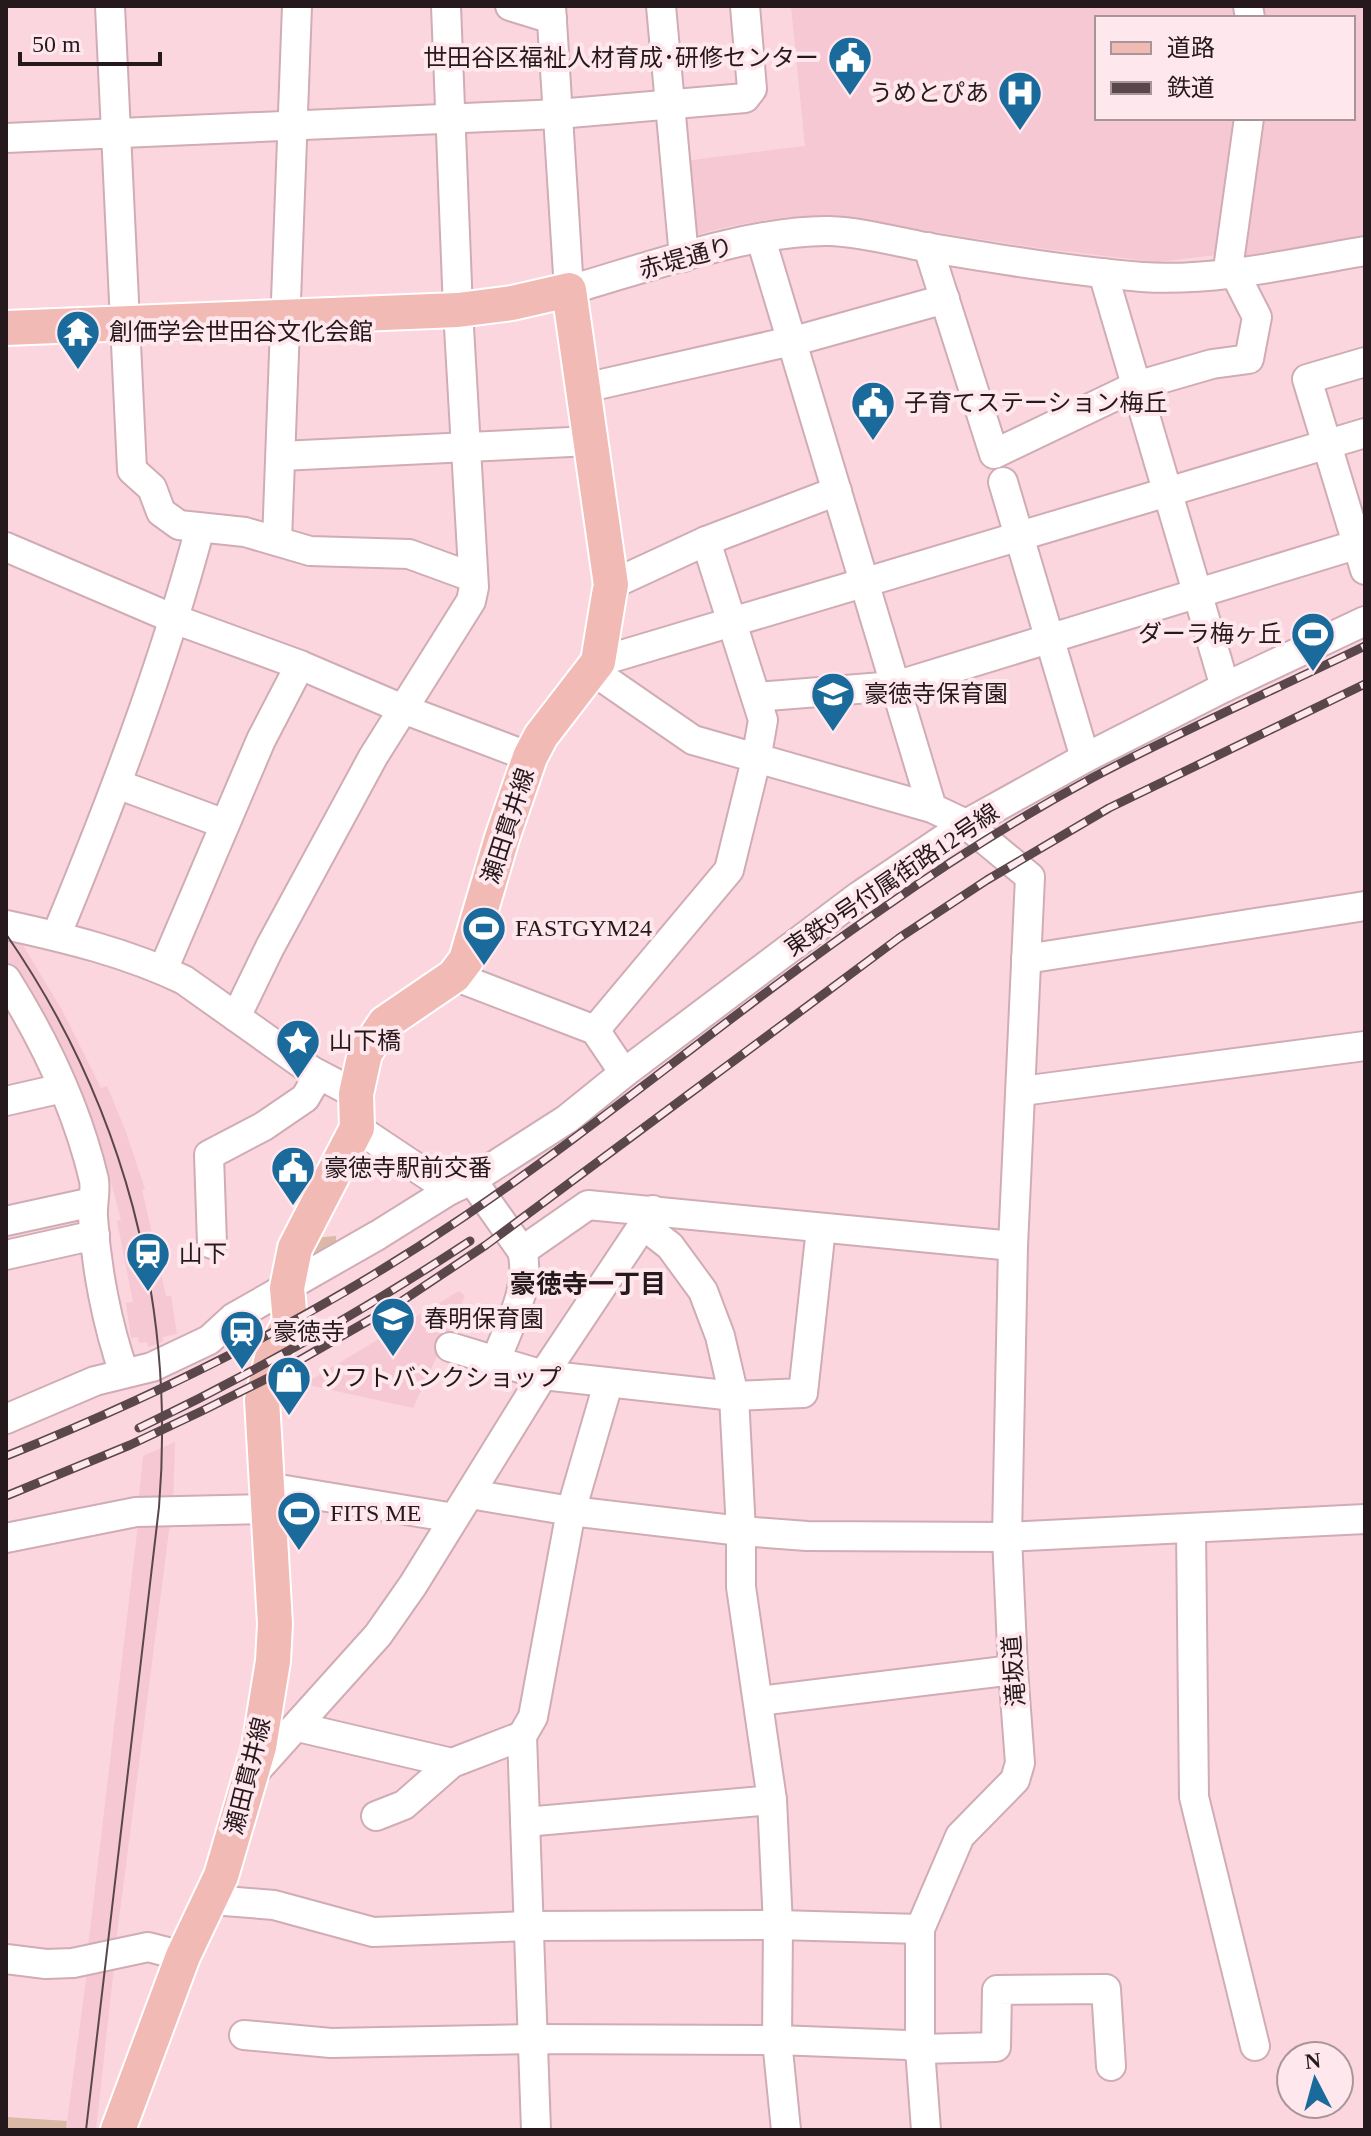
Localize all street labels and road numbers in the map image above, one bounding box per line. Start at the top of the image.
street label: 赤堤通り [636,233,736,283]
street label: 瀬田貫井線 [477,765,539,887]
street label: 東鉄9号付属街路12号線 [780,799,1004,961]
street label: 滝坂道 [999,1634,1029,1708]
street label: 瀬田貫井線 [221,1715,275,1837]

